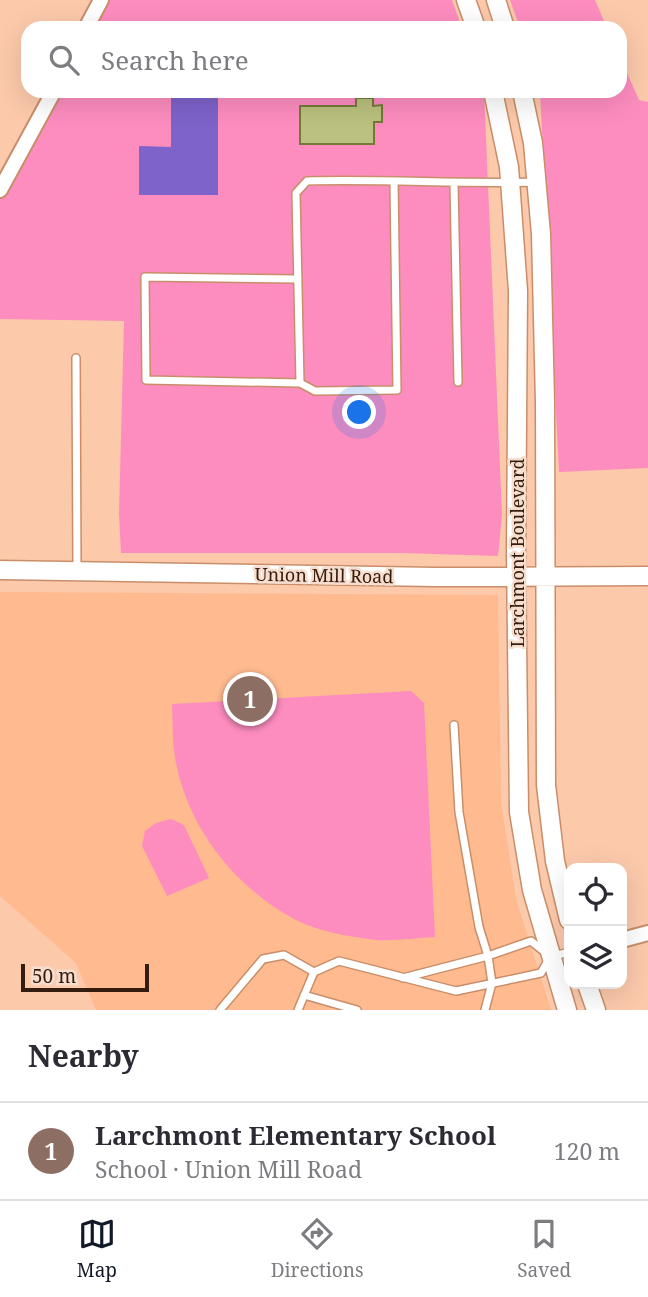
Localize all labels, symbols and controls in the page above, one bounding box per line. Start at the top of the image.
search box [21,21,627,98]
icon: search [45,41,83,79]
text: Search here [101,42,249,78]
your location [342,395,376,429]
street label: Larchmont Boulevard [505,458,529,648]
street label: Union Mill Road [254,562,394,588]
pin: 1 [227,673,273,725]
map controls [564,863,627,989]
button: locate [564,863,627,926]
button: layers [564,926,627,989]
scale bar [21,961,149,993]
text: 50 m [32,963,76,989]
text: Nearby [28,1035,139,1076]
text: Larchmont Elementary School [95,1117,496,1153]
text: 1 [45,1135,58,1167]
text: 120 m [554,1135,620,1167]
text: School · Union Mill Road [95,1153,362,1185]
tab: Map [77,1215,117,1283]
tab: Directions [271,1215,364,1283]
tab: Saved [517,1215,571,1283]

